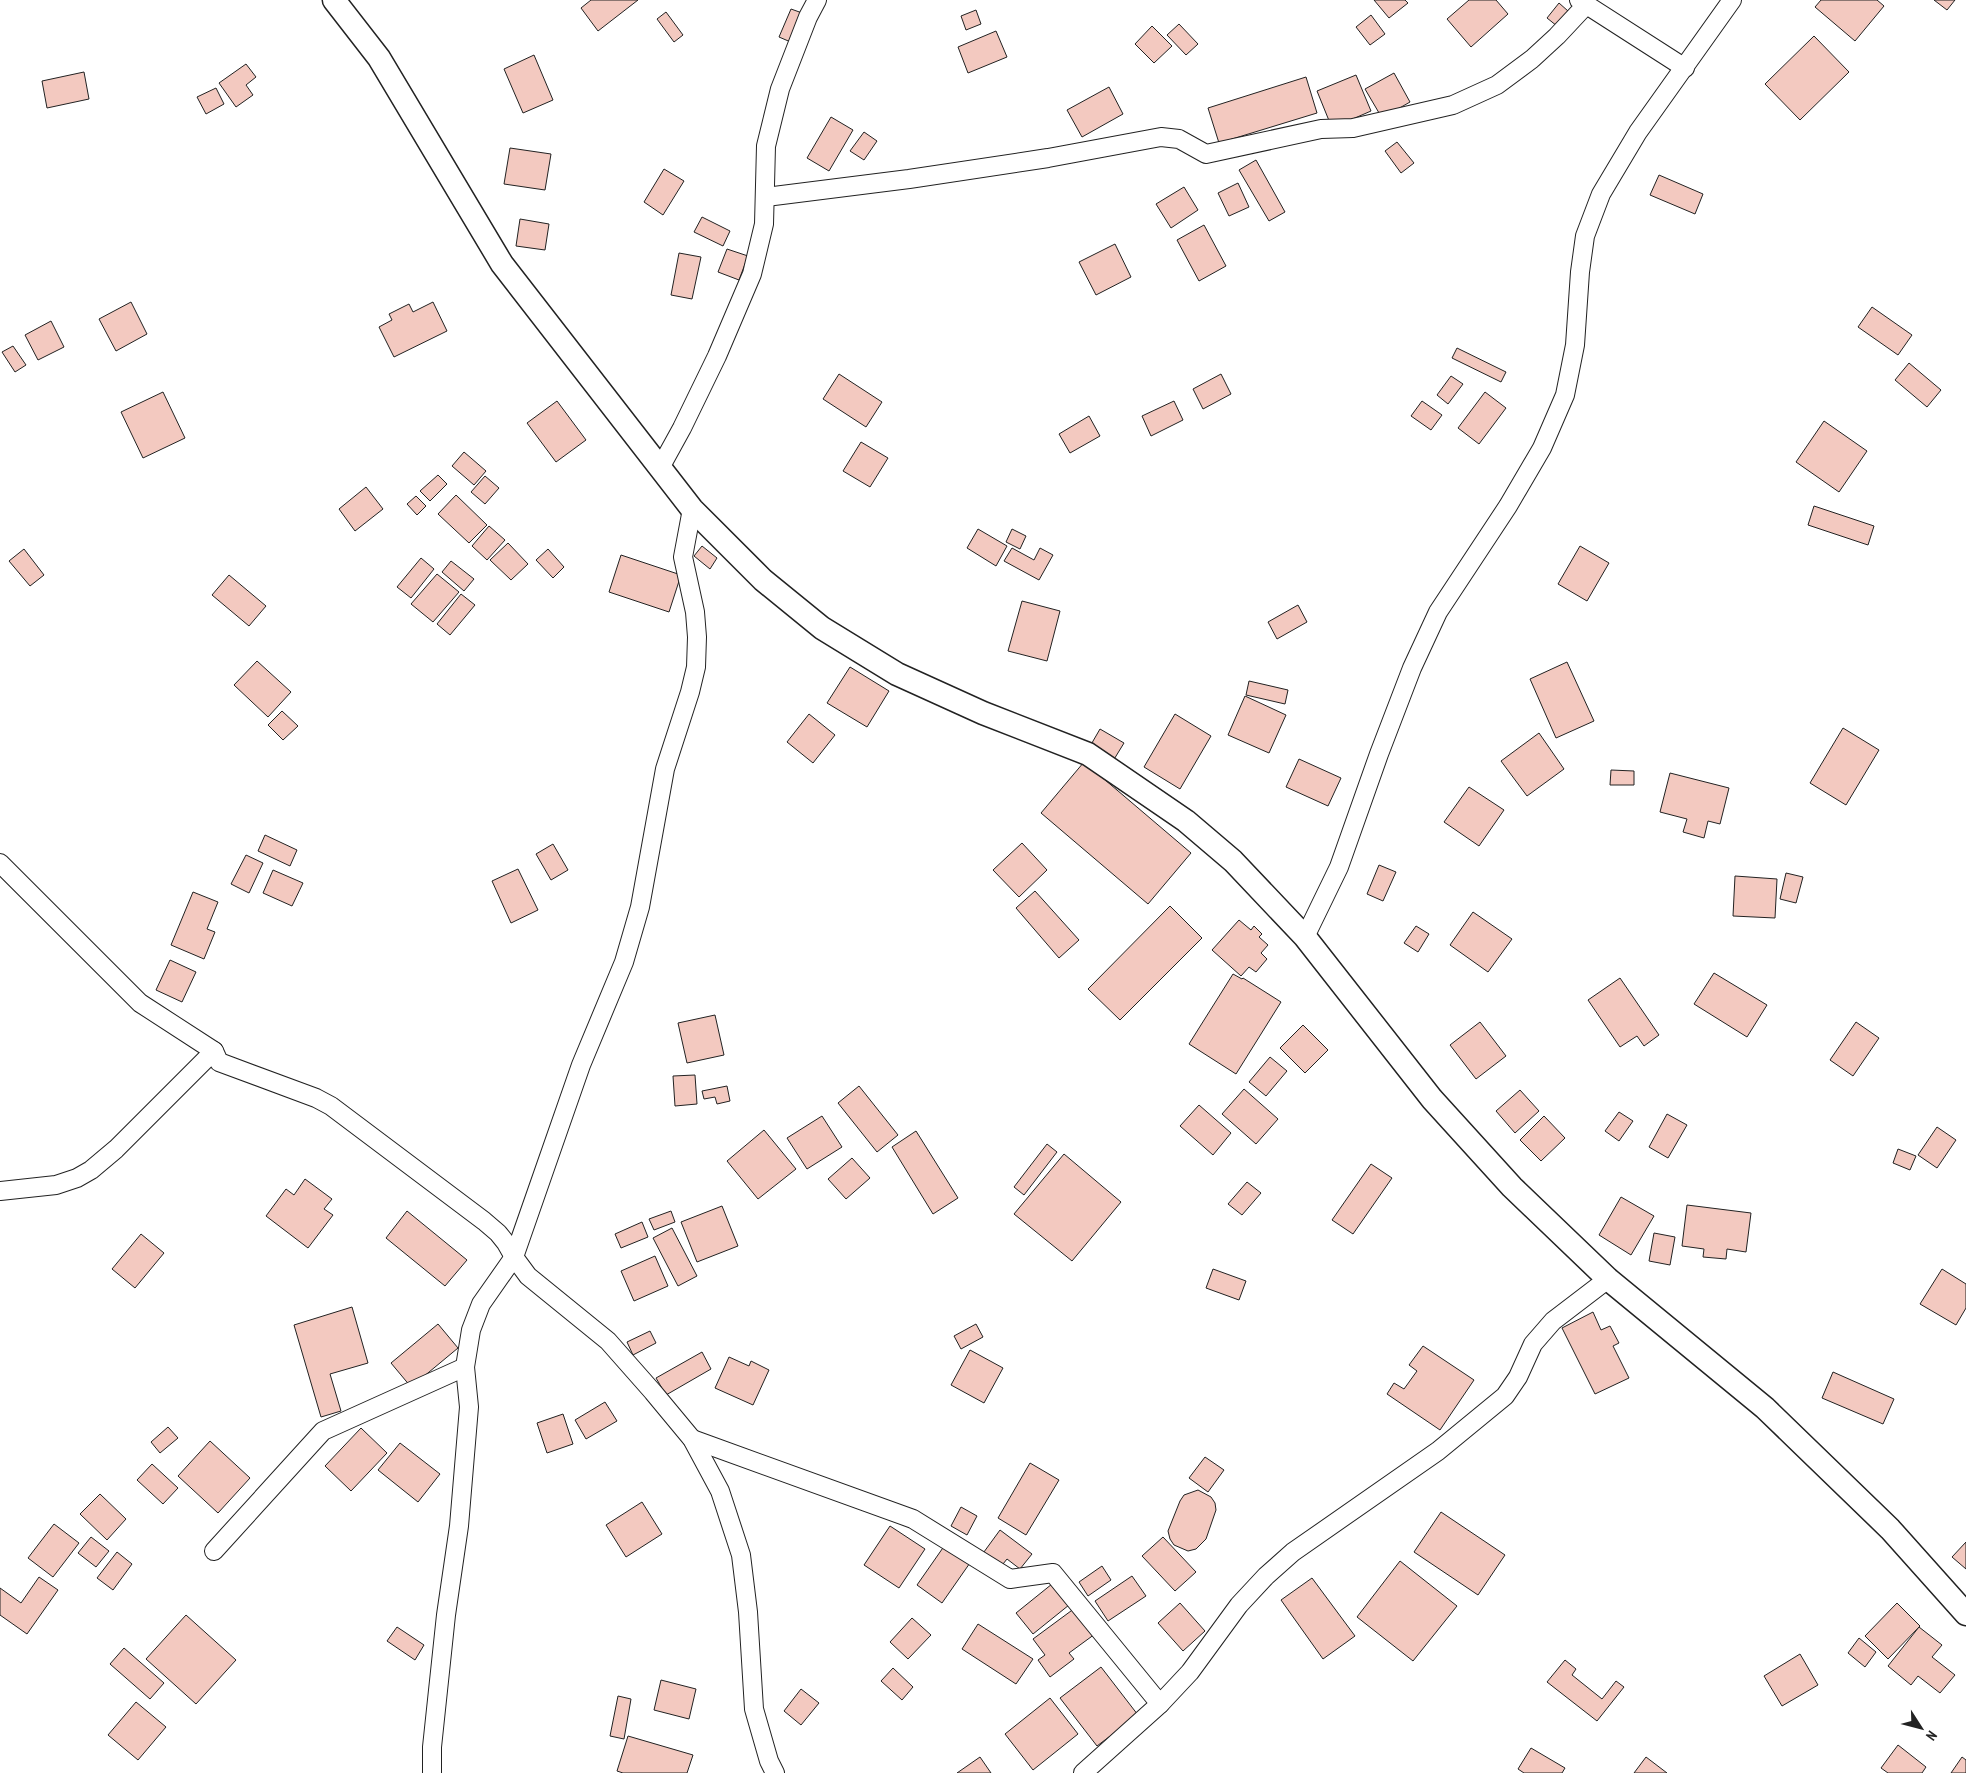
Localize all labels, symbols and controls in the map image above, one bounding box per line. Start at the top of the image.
north arrow [1896,1703,1946,1753]
text: N [1922,1727,1941,1744]

